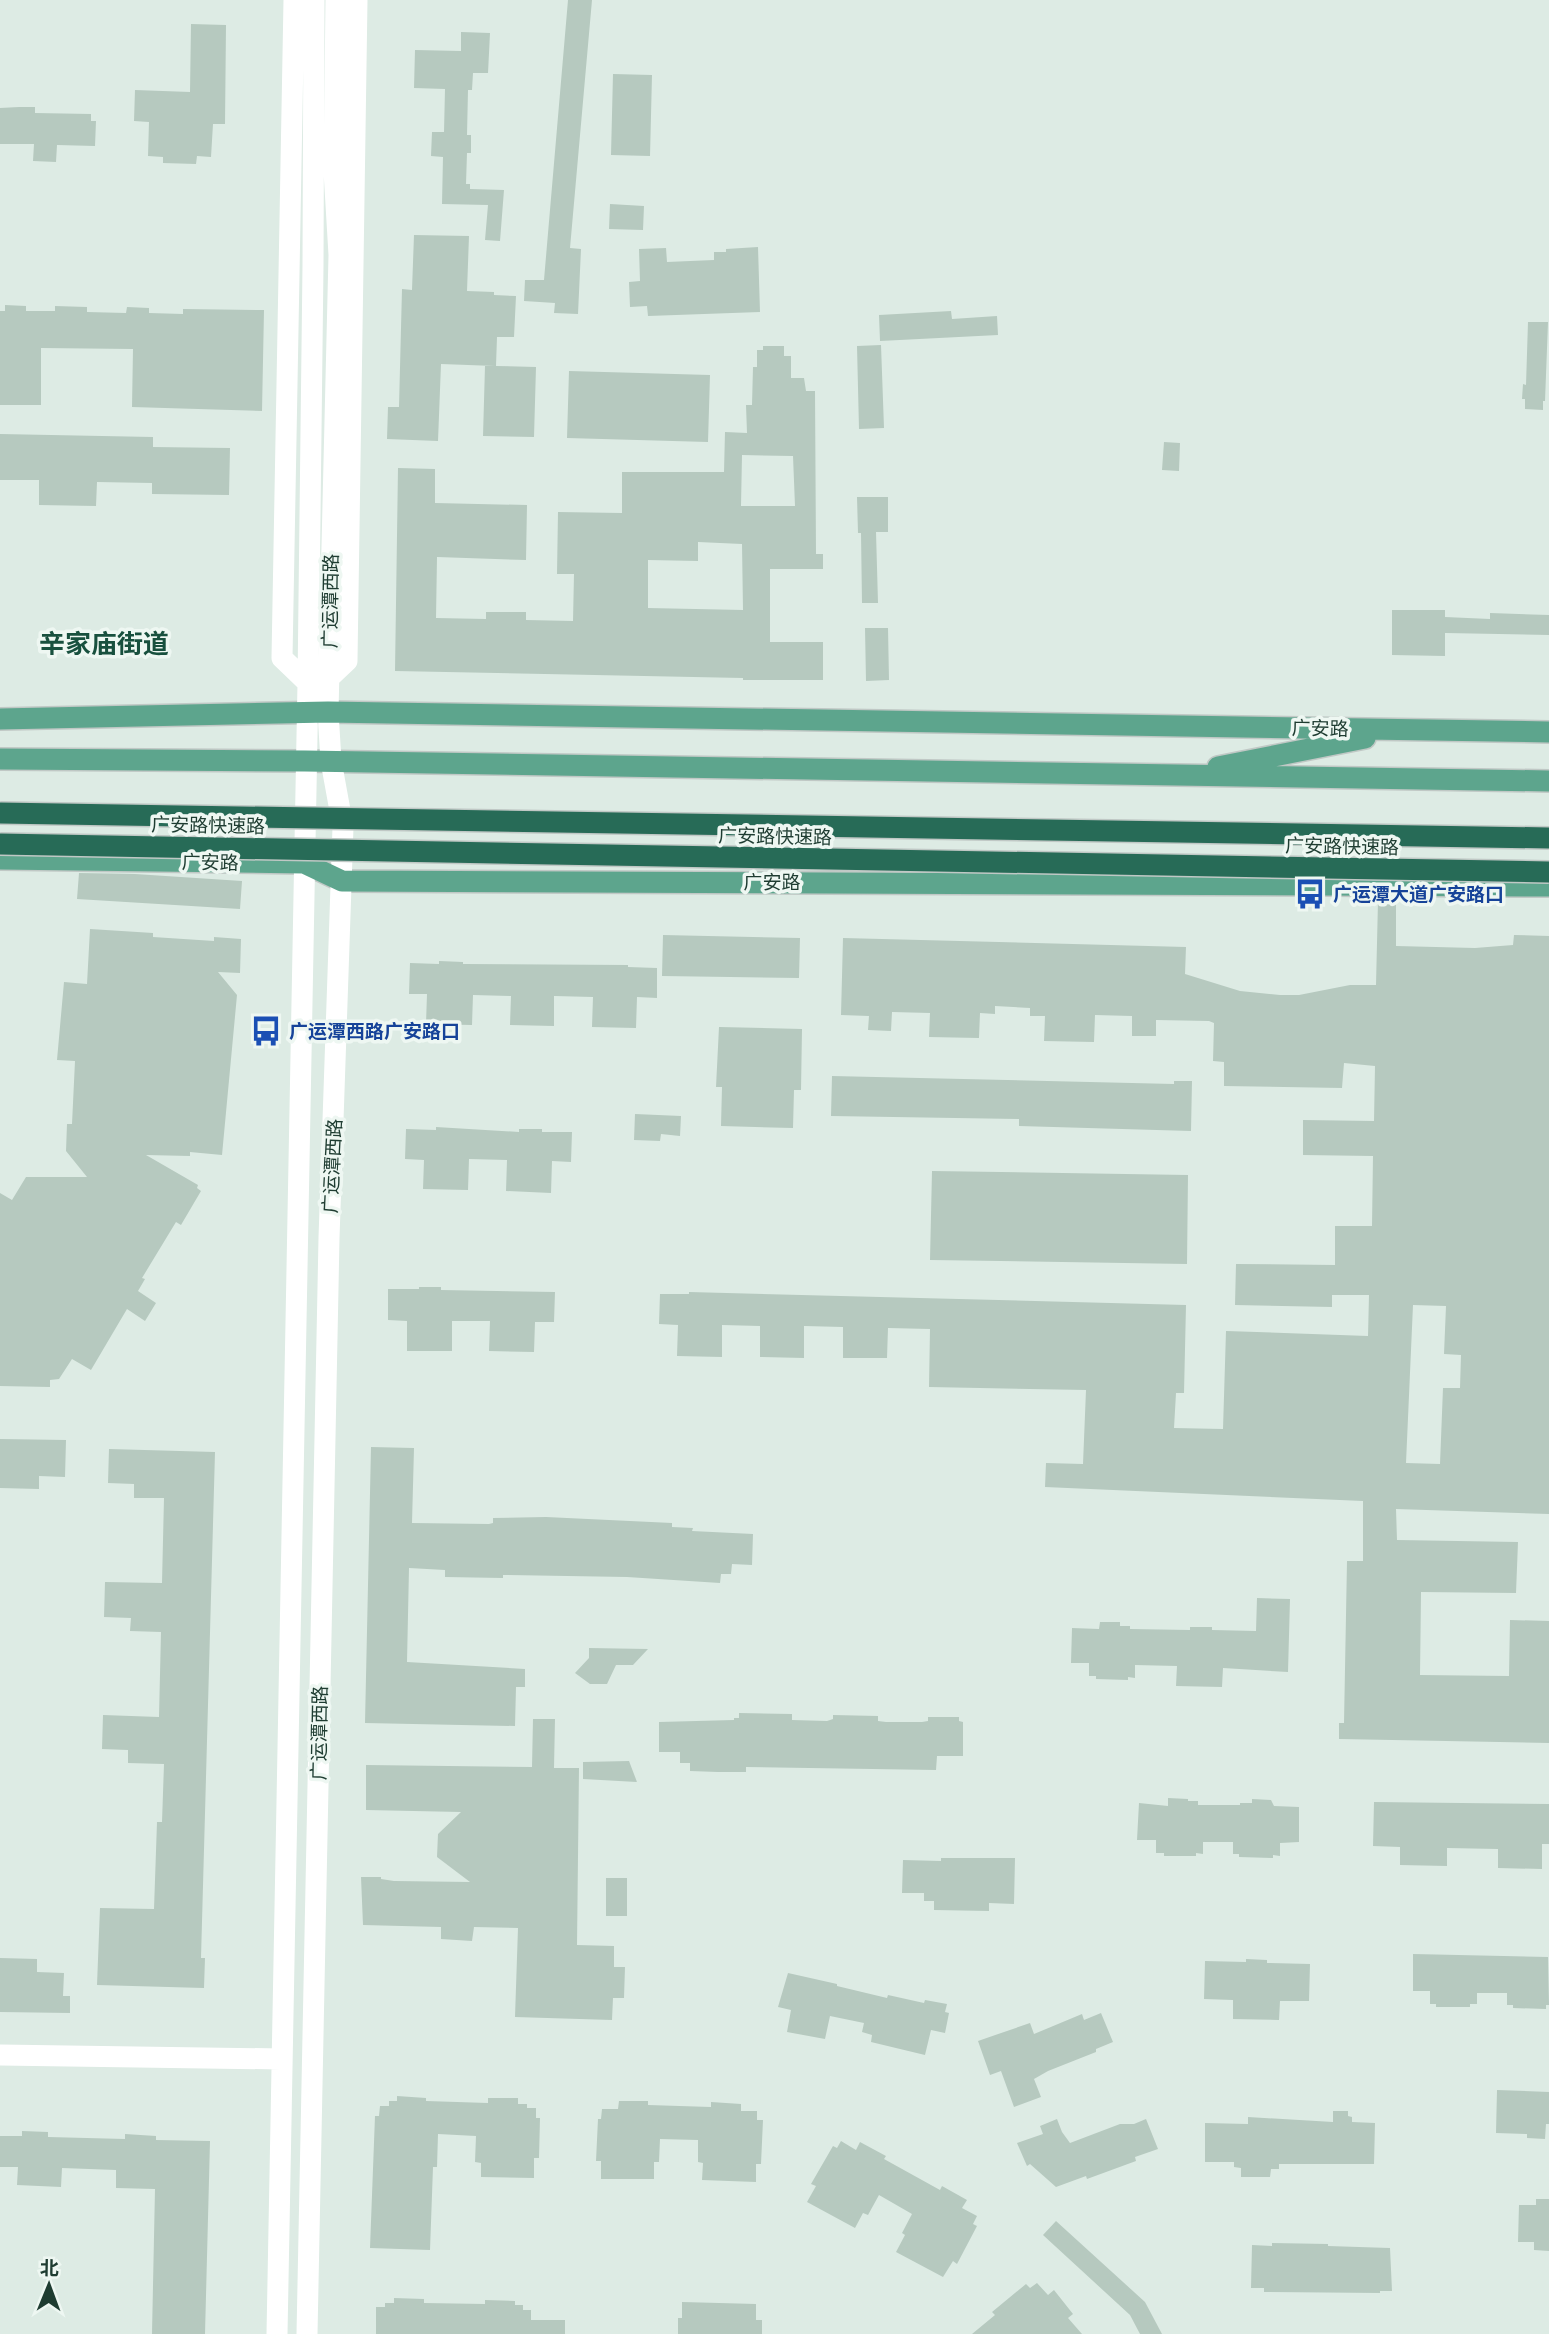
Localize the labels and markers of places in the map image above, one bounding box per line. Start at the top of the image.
bus stop icon: 广运潭大道广安路口 [1293,877,1327,911]
place label: 广运潭大道广安路口 [1333,882,1504,908]
bus stop icon: 广运潭西路广安路口 [249,1014,283,1048]
place label: 广运潭西路广安路口 [289,1019,460,1045]

